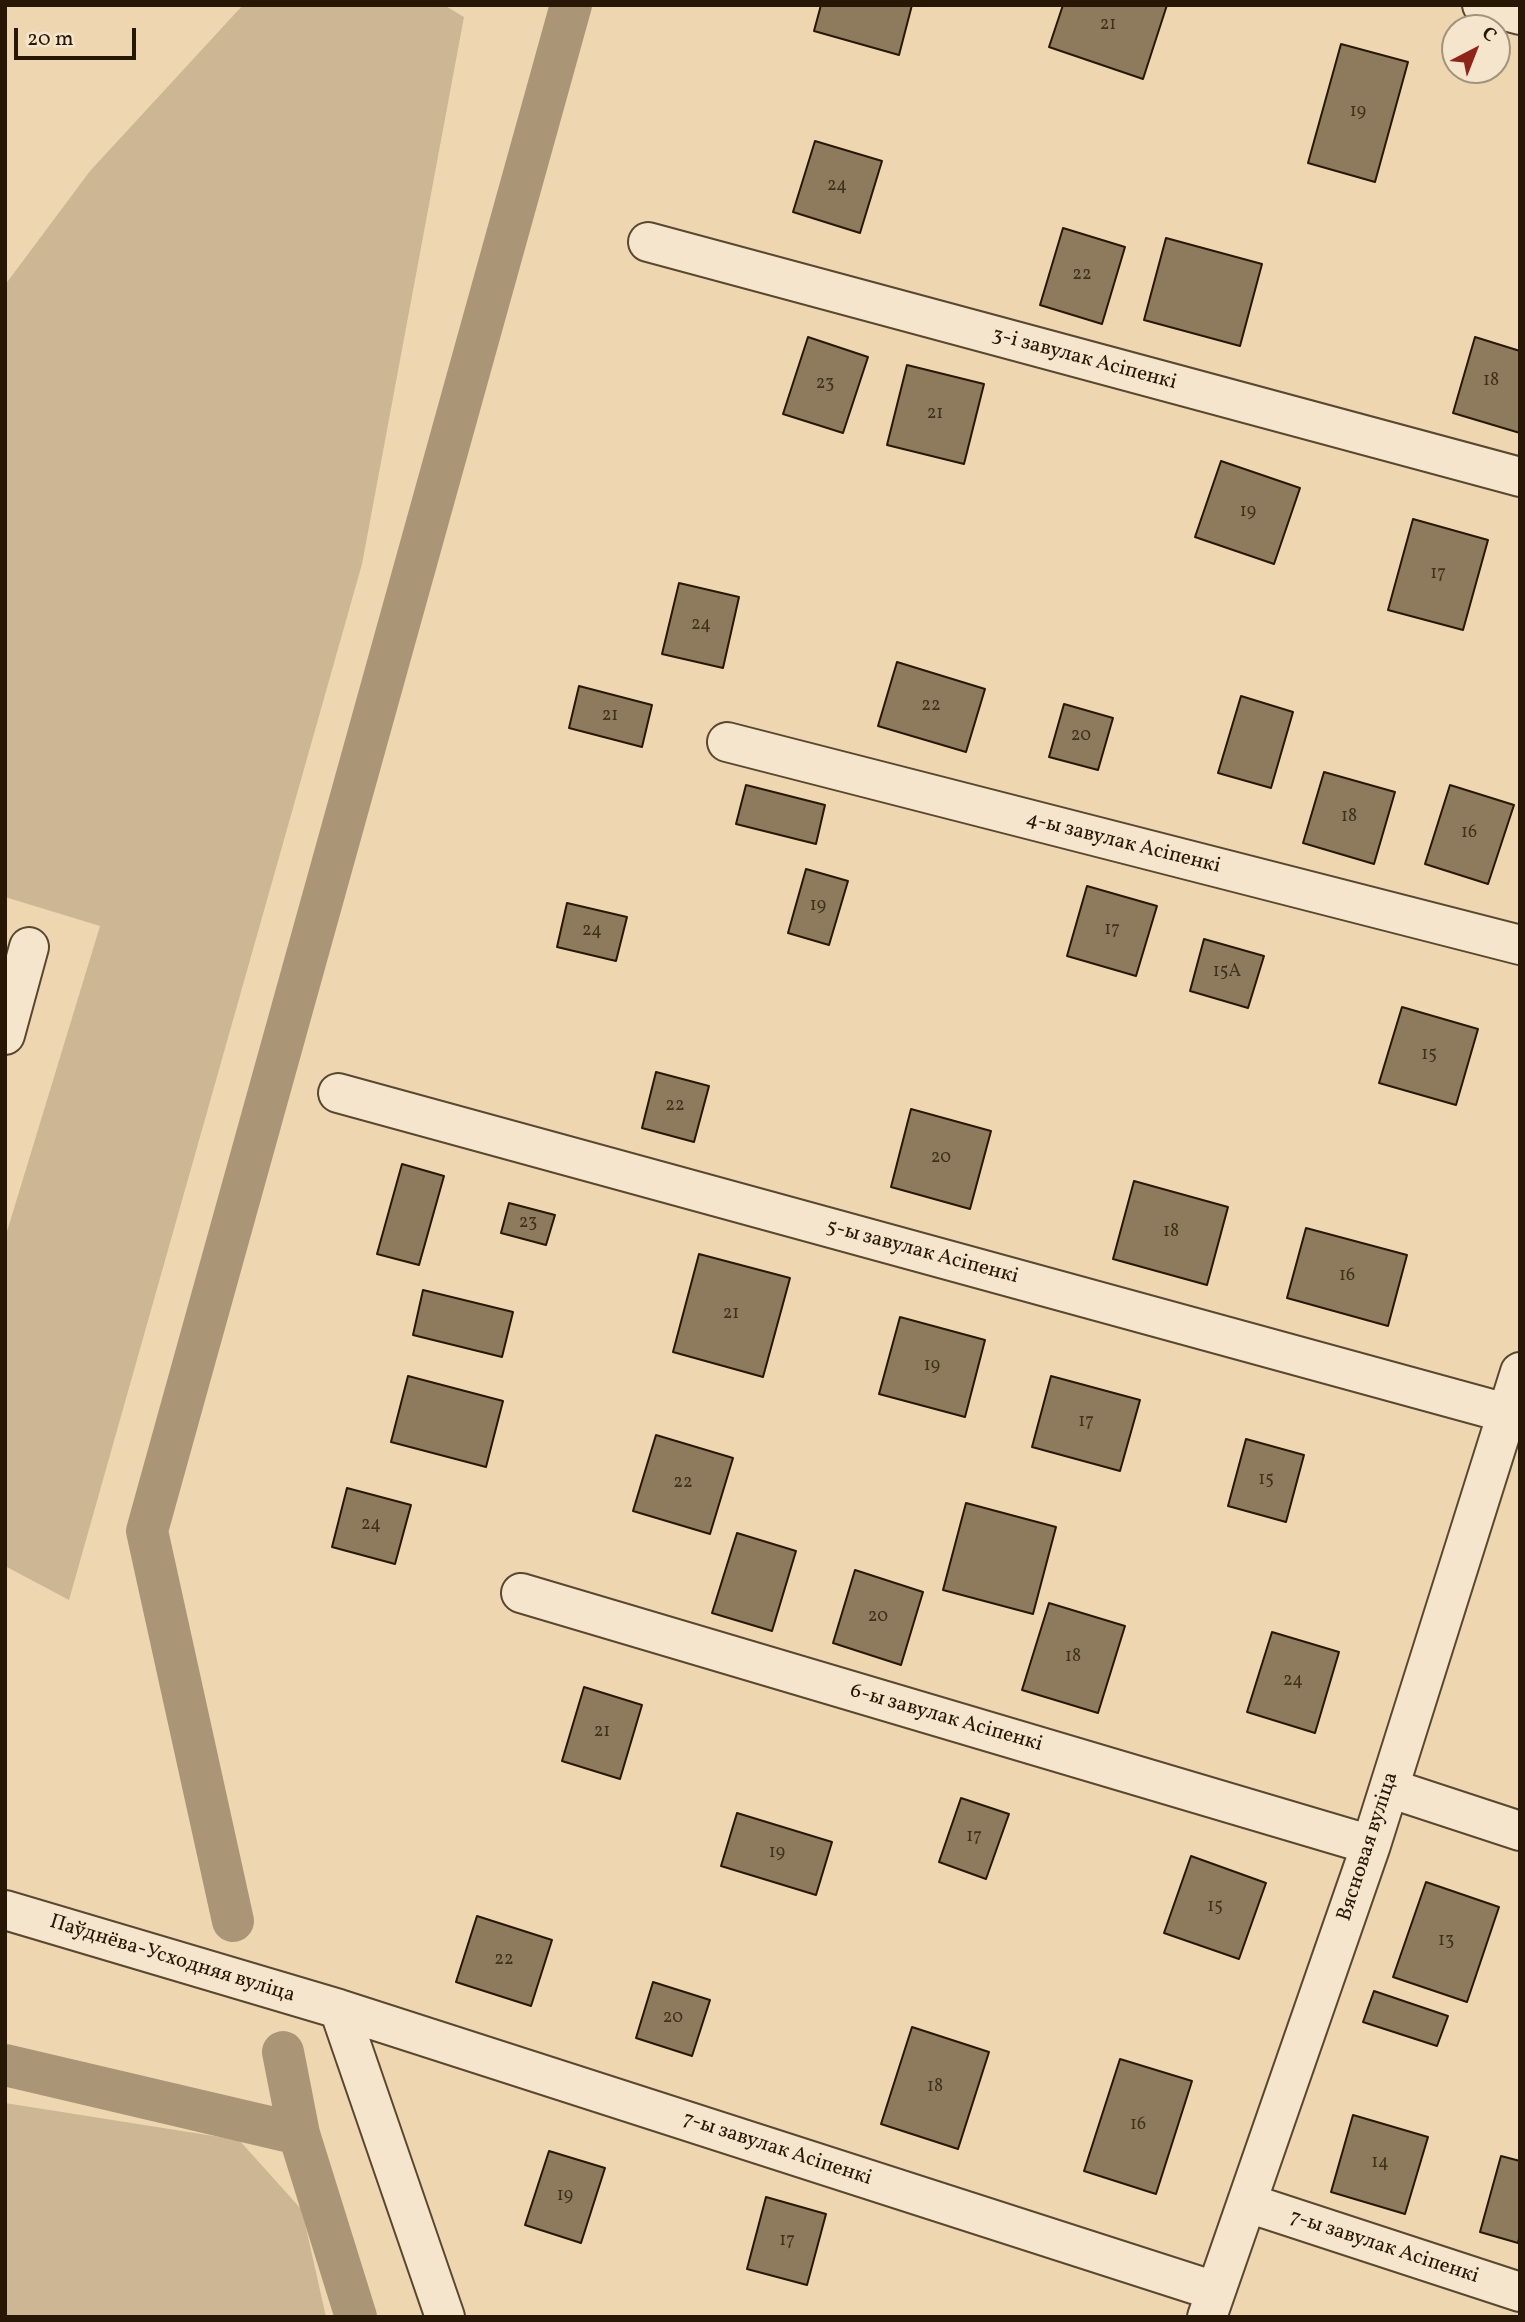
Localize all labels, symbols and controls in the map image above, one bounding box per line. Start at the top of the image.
scale bar [18,14,140,58]
north arrow [1441,14,1511,84]
house number: 21 [1100,15,1116,37]
text: С [1475,21,1502,49]
text: 20 m [27,25,73,54]
house number: 19 [1350,102,1366,124]
house number: 24 [827,176,847,198]
house number: 22 [1072,265,1092,287]
street label: 3-і завулак Асіпенкі [989,323,1179,397]
house number: 18 [1483,371,1499,393]
house number: 23 [816,374,834,396]
house number: 21 [927,404,943,426]
house number: 19 [1240,502,1256,524]
house number: 17 [1430,564,1446,586]
house number: 24 [691,615,711,637]
house number: 22 [921,696,941,718]
house number: 21 [602,706,618,728]
house number: 20 [1071,726,1091,748]
house number: 18 [1341,807,1357,829]
street label: 4-ы завулак Асіпенкі [1023,808,1223,880]
house number: 16 [1461,823,1477,845]
house number: 19 [810,896,826,918]
house number: 17 [1104,920,1120,942]
house number: 24 [582,921,602,943]
house number: 15А [1213,962,1241,984]
house number: 15 [1421,1045,1437,1067]
house number: 22 [665,1096,685,1118]
house number: 20 [931,1148,951,1170]
house number: 23 [519,1213,537,1235]
street label: 5-ы завулак Асіпенкі [823,1215,1021,1291]
house number: 18 [1163,1222,1179,1244]
house number: 16 [1339,1266,1355,1288]
house number: 21 [723,1304,739,1326]
house number: 19 [924,1356,940,1378]
house number: 17 [1078,1412,1094,1434]
house number: 15 [1258,1470,1274,1492]
house number: 22 [673,1473,693,1495]
house number: 24 [361,1515,381,1537]
house number: 20 [868,1607,888,1629]
house number: 18 [1065,1647,1081,1669]
house number: 24 [1283,1671,1303,1693]
street label: 6-ы завулак Асіпенкі [847,1679,1045,1759]
house number: 21 [594,1722,610,1744]
street label: Вясновая вуліца [1333,1769,1405,1925]
house number: 17 [966,1827,982,1849]
house number: 19 [769,1843,785,1865]
house number: 15 [1207,1897,1223,1919]
street label: Паўднёва-Усходняя вуліца [46,1911,298,2009]
house number: 13 [1438,1931,1454,1953]
house number: 22 [494,1950,514,1972]
house number: 20 [663,2008,683,2030]
house number: 18 [927,2077,943,2099]
street label: 7-ы завулак Асіпенкі [679,2108,875,2192]
house number: 16 [1130,2115,1146,2137]
house number: 14 [1371,2153,1389,2175]
house number: 19 [557,2186,573,2208]
street label: 7-ы завулак Асіпенкі [1286,2206,1482,2290]
house number: 17 [779,2231,795,2253]

